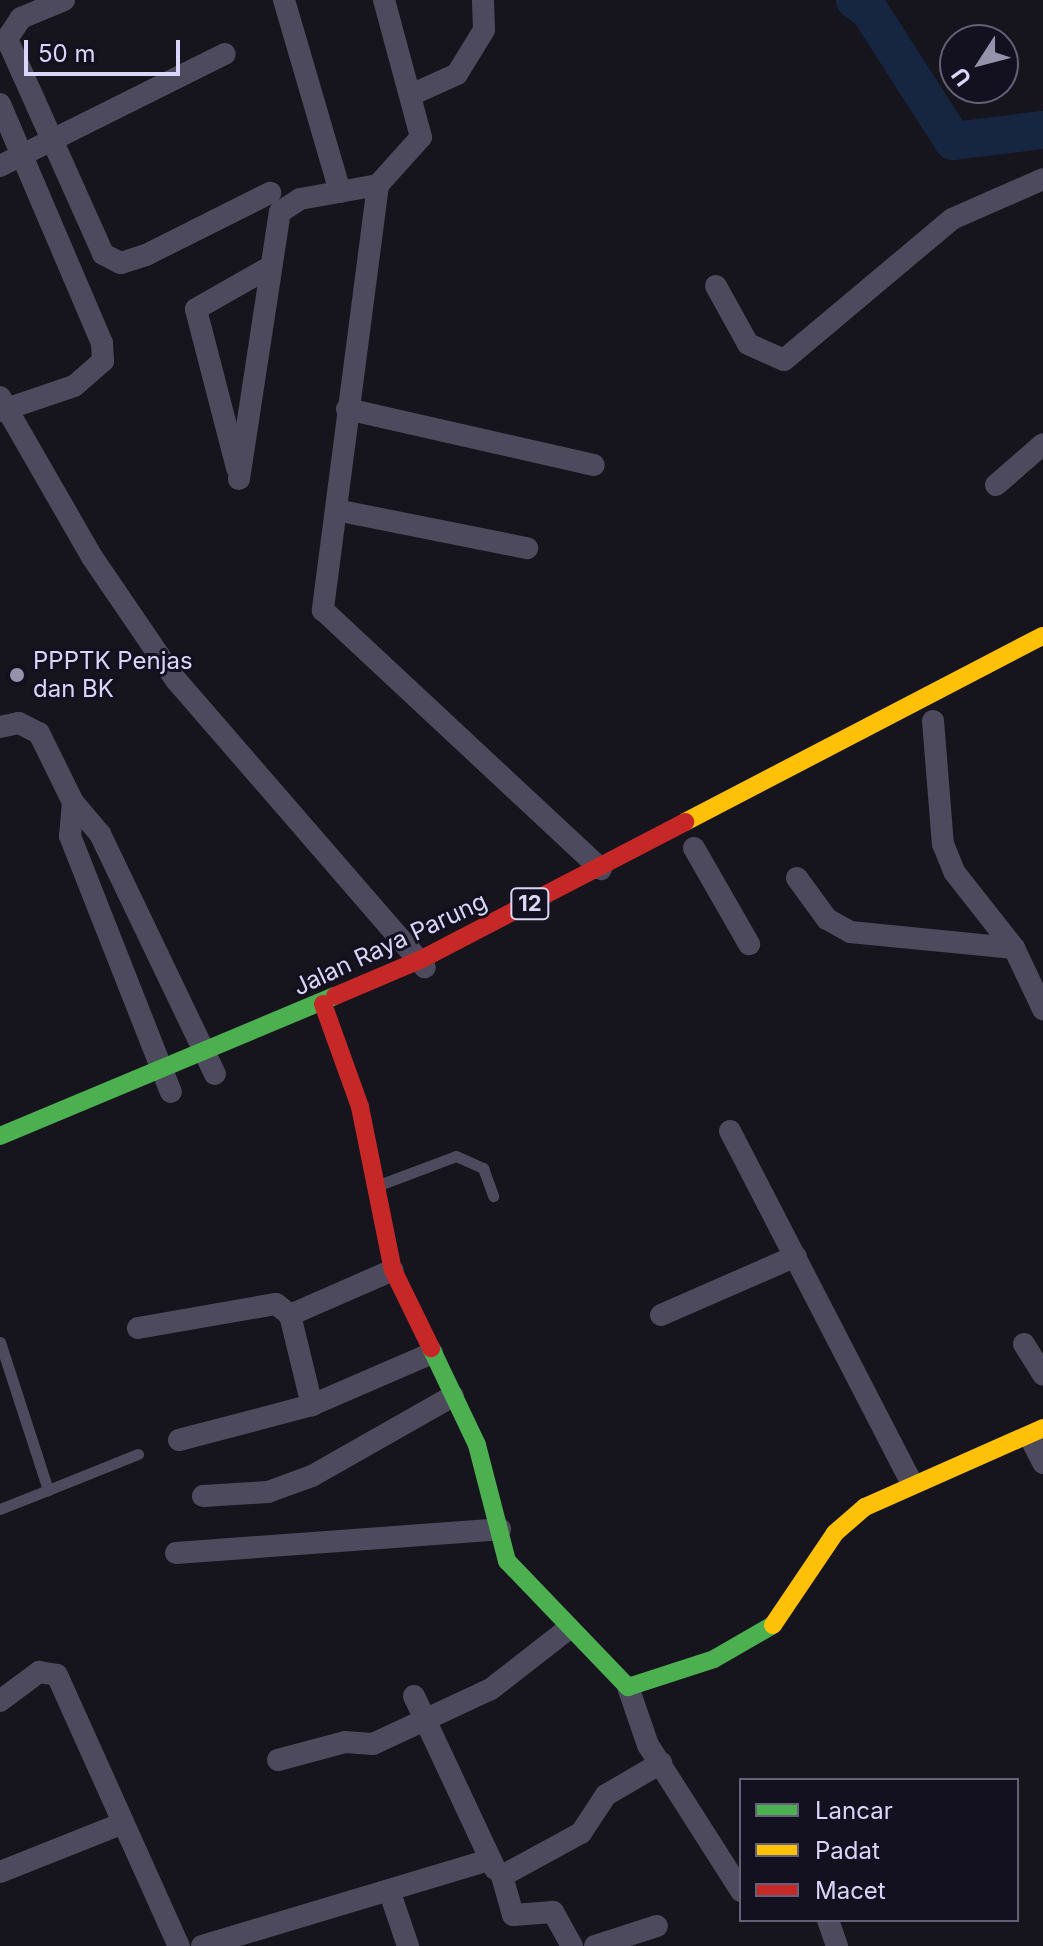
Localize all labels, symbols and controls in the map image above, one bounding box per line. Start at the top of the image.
scale bar [28,24,184,74]
north arrow [939,24,1019,104]
text: 50 m [38,39,96,68]
text: U [946,63,976,91]
place label: PPPTK Penjas dan BK [33,647,193,703]
marker: PPPTK Penjas dan BK [8,666,26,684]
street label: Jalan Raya Parung [289,886,491,1002]
road number: 12 [510,886,550,922]
legend [739,1778,1019,1922]
text: Lancar [815,1796,893,1825]
text: Padat [815,1836,880,1865]
text: Macet [815,1876,886,1905]

